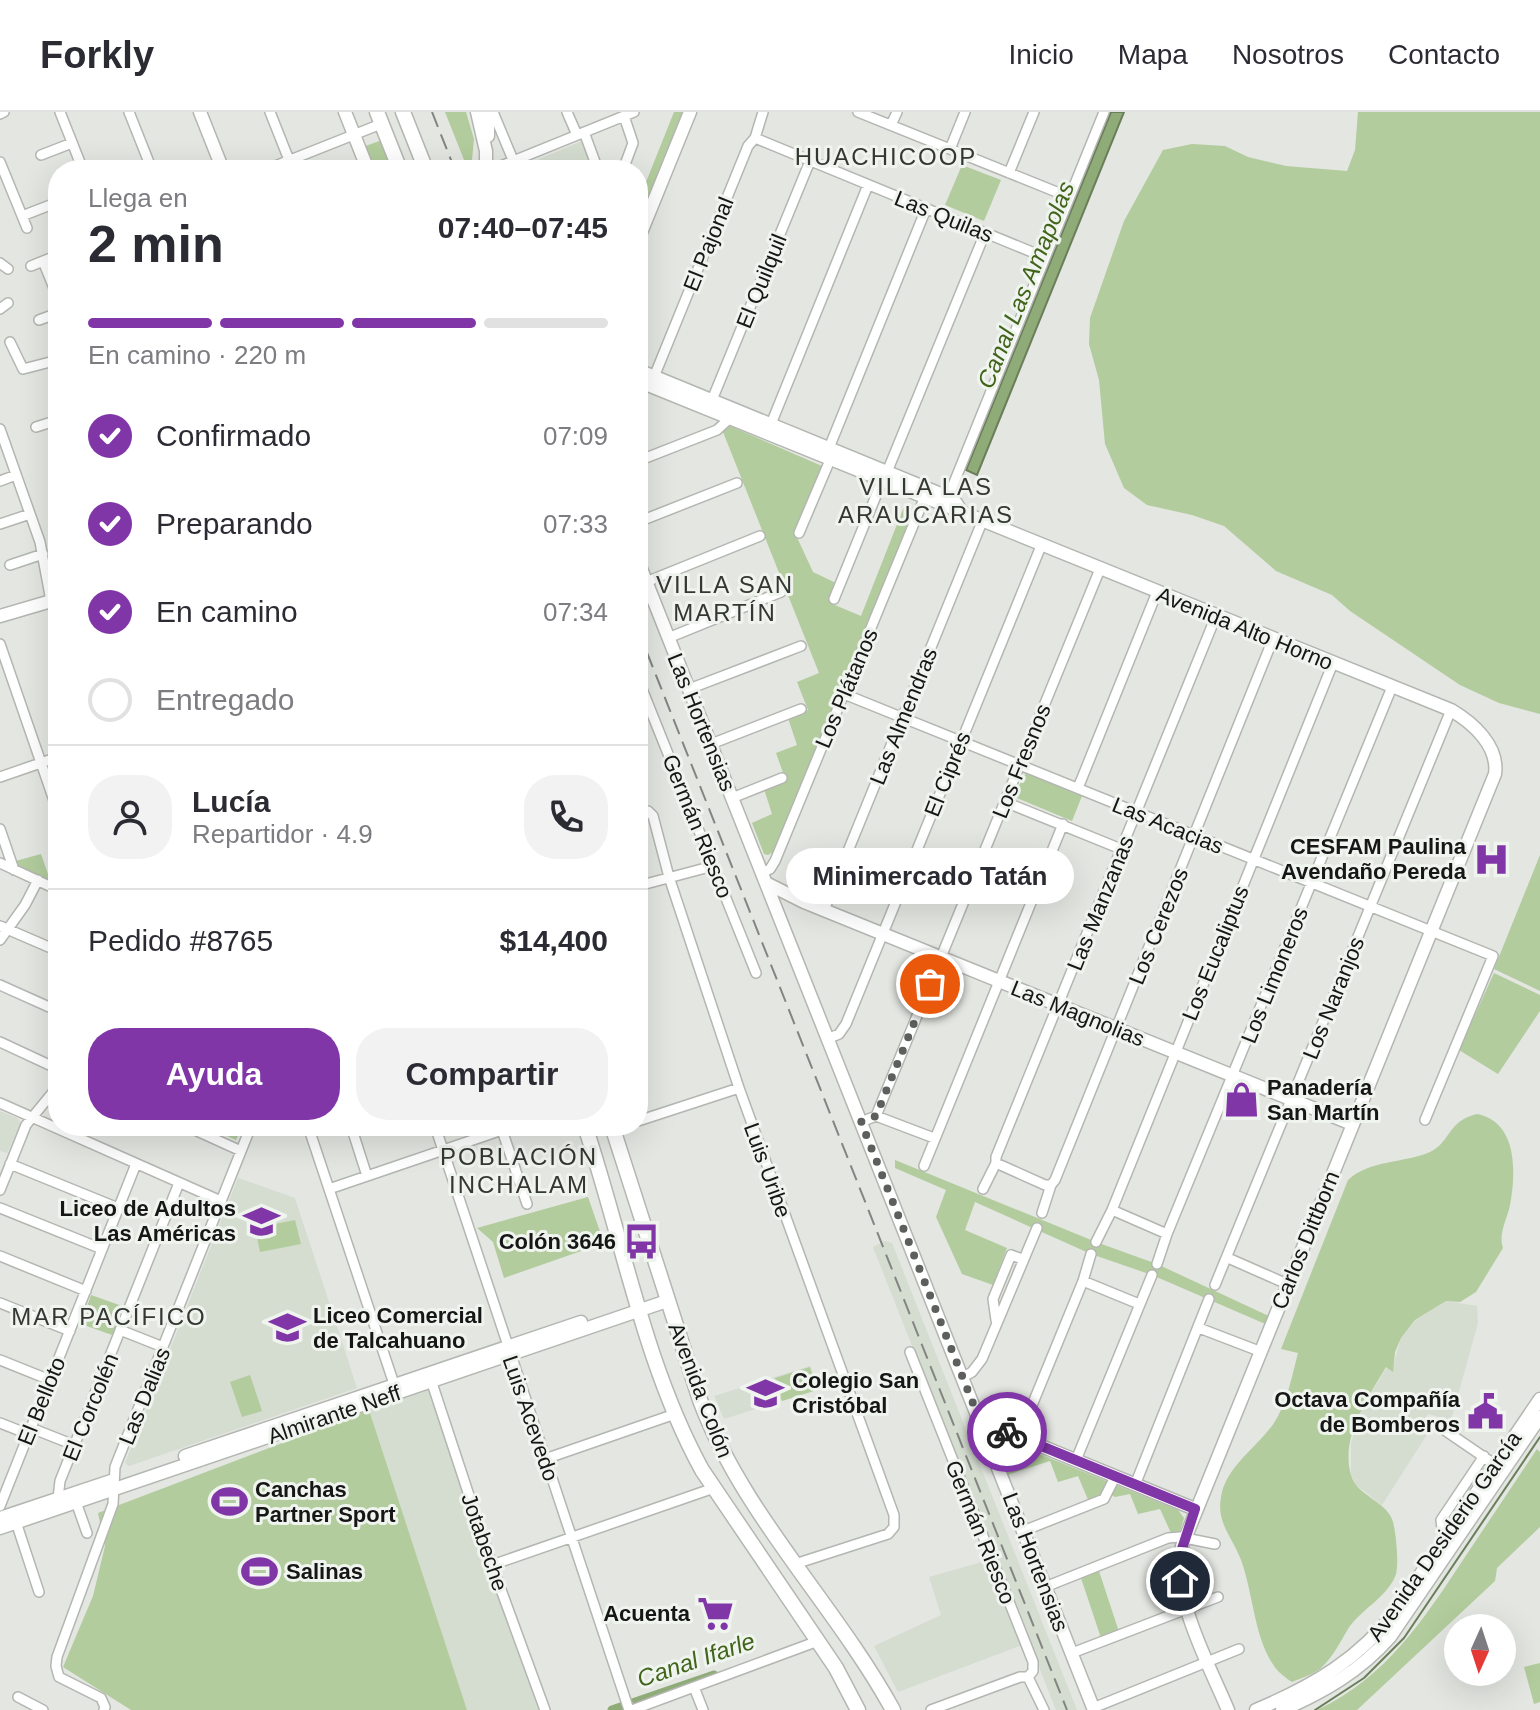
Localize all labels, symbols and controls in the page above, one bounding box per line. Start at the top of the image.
text: Forkly [40,34,154,76]
text: Inicio [1008,39,1074,70]
text: Mapa [1118,39,1188,70]
text: Nosotros [1232,39,1344,70]
text: Contacto [1388,39,1500,70]
district label: HUACHICOOP [795,143,977,170]
water label: Canal Las Amapolas [972,177,1079,392]
text: Llega en [88,183,188,213]
street label: Las Quilas [891,185,997,248]
street label: El Pajonal [678,194,739,295]
text: 07:40–07:45 [438,211,608,244]
text: 2 min [88,215,224,273]
street label: El Quilquil [731,231,792,332]
text: En camino · 220 m [88,340,306,370]
icon: check [88,414,132,458]
text: Confirmado [156,419,311,452]
text: 07:09 [543,421,608,451]
district label: VILLA LAS ARAUCARIAS [838,473,1014,528]
icon: check [88,502,132,546]
text: Preparando [156,507,313,540]
text: 07:33 [543,509,608,539]
district label: VILLA SAN MARTÍN [656,571,794,626]
street label: Avenida Alto Horno [1153,582,1337,675]
icon: check [88,590,132,634]
text: En camino [156,595,298,628]
text: 07:34 [543,597,608,627]
street label: Los Plátanos [810,625,883,752]
street label: Las Almendras [865,644,942,788]
street label: Las Hortensias [662,649,741,795]
text: Entregado [156,683,294,716]
street label: Los Fresnos [987,700,1056,822]
street label: El Ciprés [919,728,976,820]
street label: Germán Riesco [657,751,738,902]
button: person [88,775,172,859]
button: phone [524,775,608,859]
text: Lucía [192,785,270,818]
street label: Las Acacias [1109,792,1227,859]
text: Repartidor · 4.9 [192,819,373,849]
street label: Las Manzanas [1062,832,1139,974]
place label: CESFAM Paulina Avendaño Pereda [1281,834,1467,884]
hospital icon: CESFAM Paulina Avendaño Pereda [1473,840,1511,878]
callout: Minimercado Tatán [786,848,1074,904]
text: Minimercado Tatán [812,861,1048,891]
street label: Los Cerezos [1124,864,1193,988]
street label: Los Eucaliptus [1177,882,1254,1024]
street label: Los Limoneros [1236,904,1313,1047]
text: Pedido #8765 [88,924,273,957]
text: $14,400 [500,924,608,957]
street label: Los Naranjos [1298,933,1369,1063]
pin [896,950,964,1018]
icon: bag [908,962,952,1006]
street label: Las Magnolias [1007,975,1148,1052]
button: Ayuda [88,1028,340,1120]
button: Compartir [356,1028,608,1120]
place label: Panadería San Martín [1267,1075,1379,1125]
shop icon: Panadería San Martín [1222,1081,1260,1119]
street label: Luis Uribe [739,1119,796,1221]
district label: POBLACIÓN INCHALAM [440,1143,598,1198]
street label: Carlos Dittborn [1266,1167,1345,1313]
place label: Liceo de Adultos Las Américas [60,1196,236,1246]
school or university icon: Liceo de Adultos Las Américas [243,1202,281,1240]
bus stop icon: Colón 3646 [623,1222,661,1260]
place label: Colón 3646 [499,1229,616,1254]
district label: MAR PACÍFICO [11,1303,207,1330]
place label: Liceo Comercial de Talcahuano [313,1303,483,1353]
school or university icon: Liceo Comercial de Talcahuano [268,1309,306,1347]
street label: Avenida Colón [663,1319,738,1461]
street label: Las Dalias [114,1344,175,1448]
street label: El Corcolén [58,1350,123,1465]
street label: Luis Acevedo [497,1352,564,1484]
street label: El Belloto [12,1353,70,1449]
place label: Colegio San Cristóbal [792,1368,919,1418]
school or university icon: Colegio San Cristóbal [747,1374,785,1412]
street label: Almirante Neff [264,1380,405,1449]
place label: Octava Compañía de Bomberos [1274,1387,1461,1437]
courier [967,1392,1047,1472]
public building icon: Octava Compañía de Bomberos [1467,1393,1505,1431]
icon: bike [985,1410,1029,1454]
street label: Avenida Desiderio García [1362,1426,1527,1646]
street label: Germán Riesco [940,1457,1021,1608]
place label: Canchas Partner Sport [255,1477,396,1527]
sports icon: Canchas Partner Sport [210,1483,248,1521]
street label: Las Hortensias [998,1489,1073,1635]
street label: Jotabeche [456,1490,513,1594]
pin [1146,1547,1214,1615]
sports icon: Salinas [241,1552,279,1590]
place label: Salinas [286,1559,363,1584]
icon: home [1158,1559,1202,1603]
supermarket icon: Acuenta [697,1594,735,1632]
place label: Acuenta [603,1601,691,1626]
north arrow [1444,1614,1516,1686]
map controls [1444,1614,1516,1686]
water label: Canal Ifarle [633,1627,758,1692]

